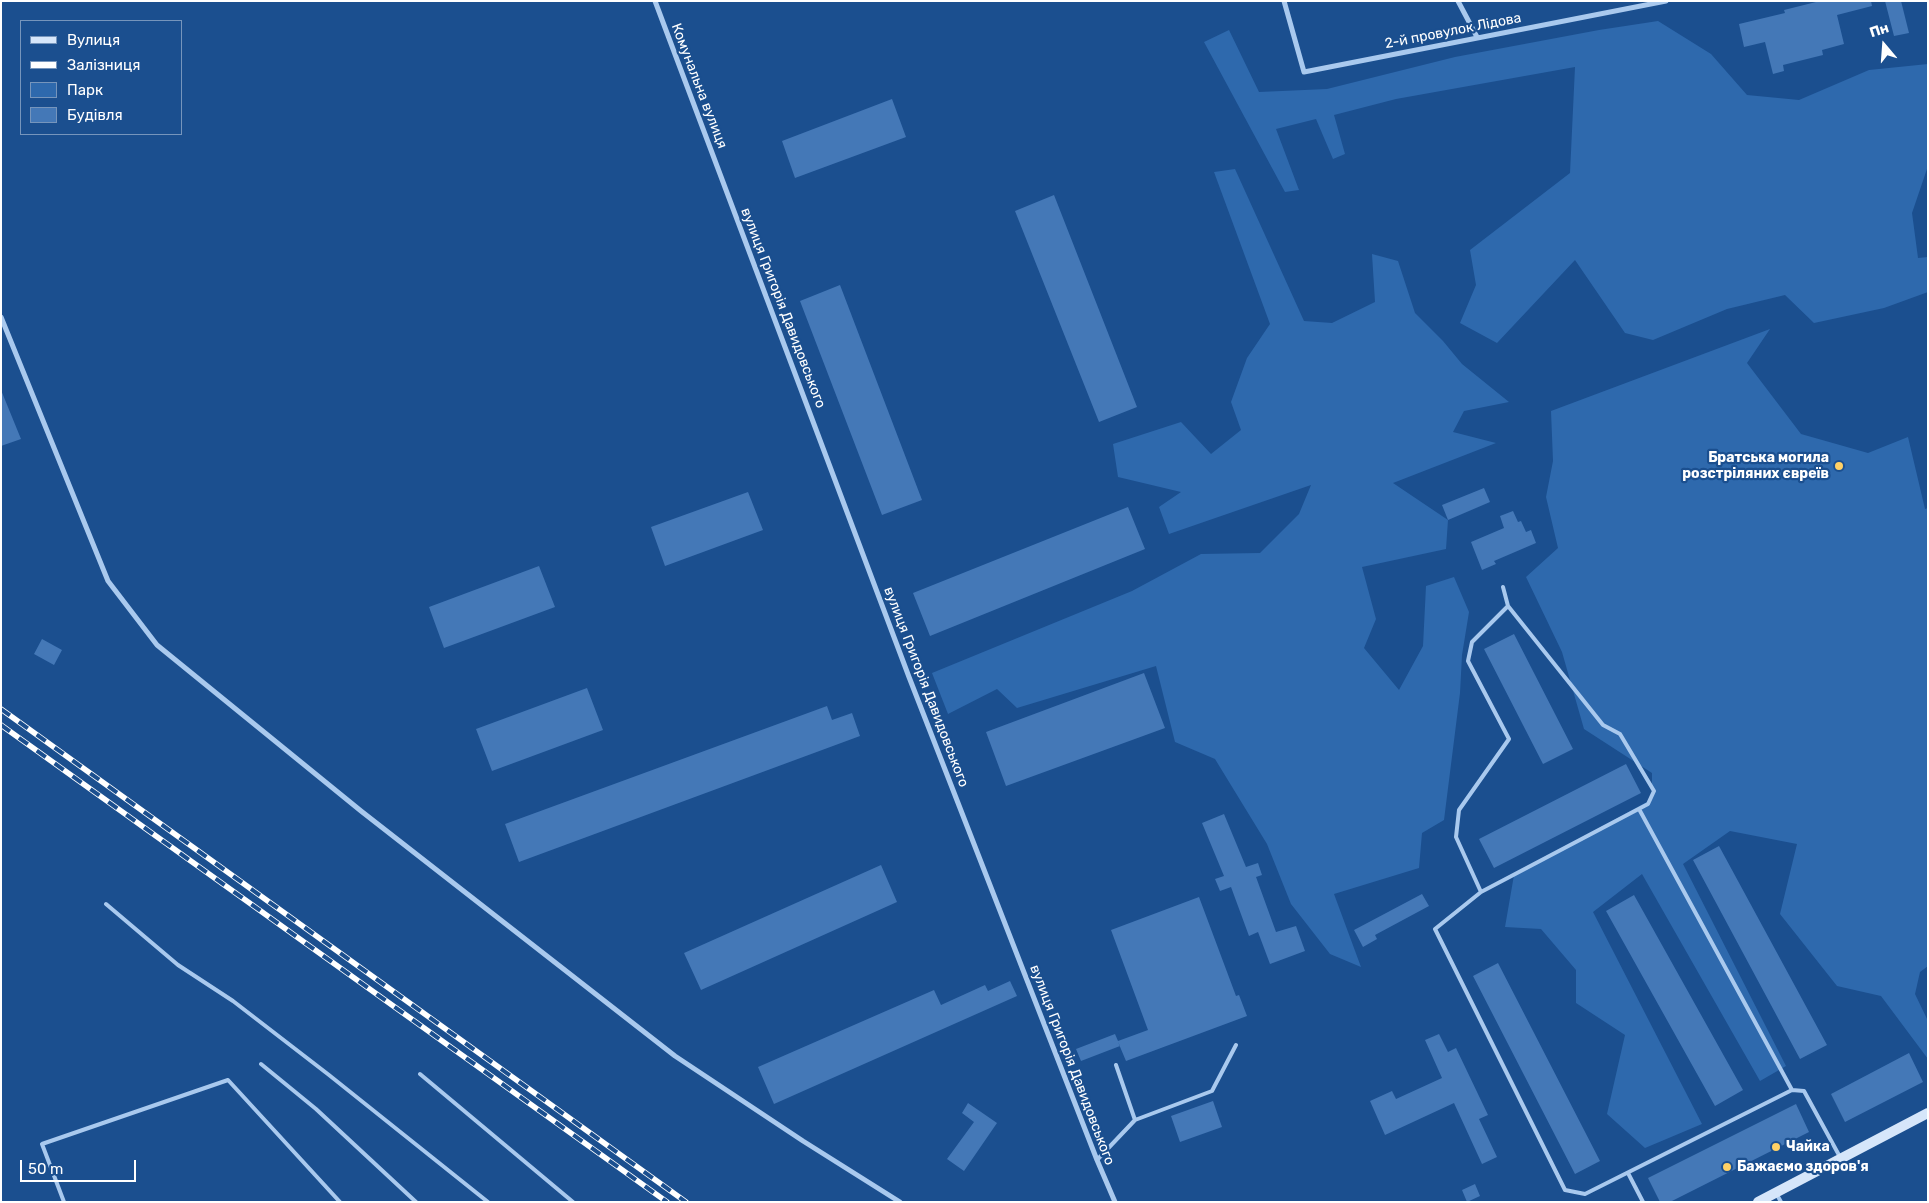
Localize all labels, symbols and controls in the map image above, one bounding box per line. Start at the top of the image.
street label: 2-й провулок Лідова [1383,10,1523,52]
text: Пн [1867,19,1891,41]
legend [20,20,182,135]
north arrow [1859,20,1909,70]
street label: Комунальна вулиця [667,21,731,151]
text: Вулиця [67,31,120,49]
text: Залізниця [67,56,140,74]
text: Парк [67,81,103,99]
text: Будівля [67,106,123,124]
street label: вулиця Григорія Давидовського [737,205,829,411]
place label: Братська могила розстріляних євреїв [1682,450,1829,482]
marker: Братська могила розстріляних євреїв [1833,460,1845,472]
street label: вулиця Григорія Давидовського [880,584,972,790]
street label: вулиця Григорія Давидовського [1026,962,1118,1168]
place label: Чайка [1786,1139,1830,1155]
marker: Чайка [1770,1141,1782,1153]
scale bar [22,1150,139,1182]
place label: Бажаємо здоров'я [1737,1159,1869,1175]
text: 50 m [28,1160,63,1178]
marker: Бажаємо здоров'я [1721,1161,1733,1173]

